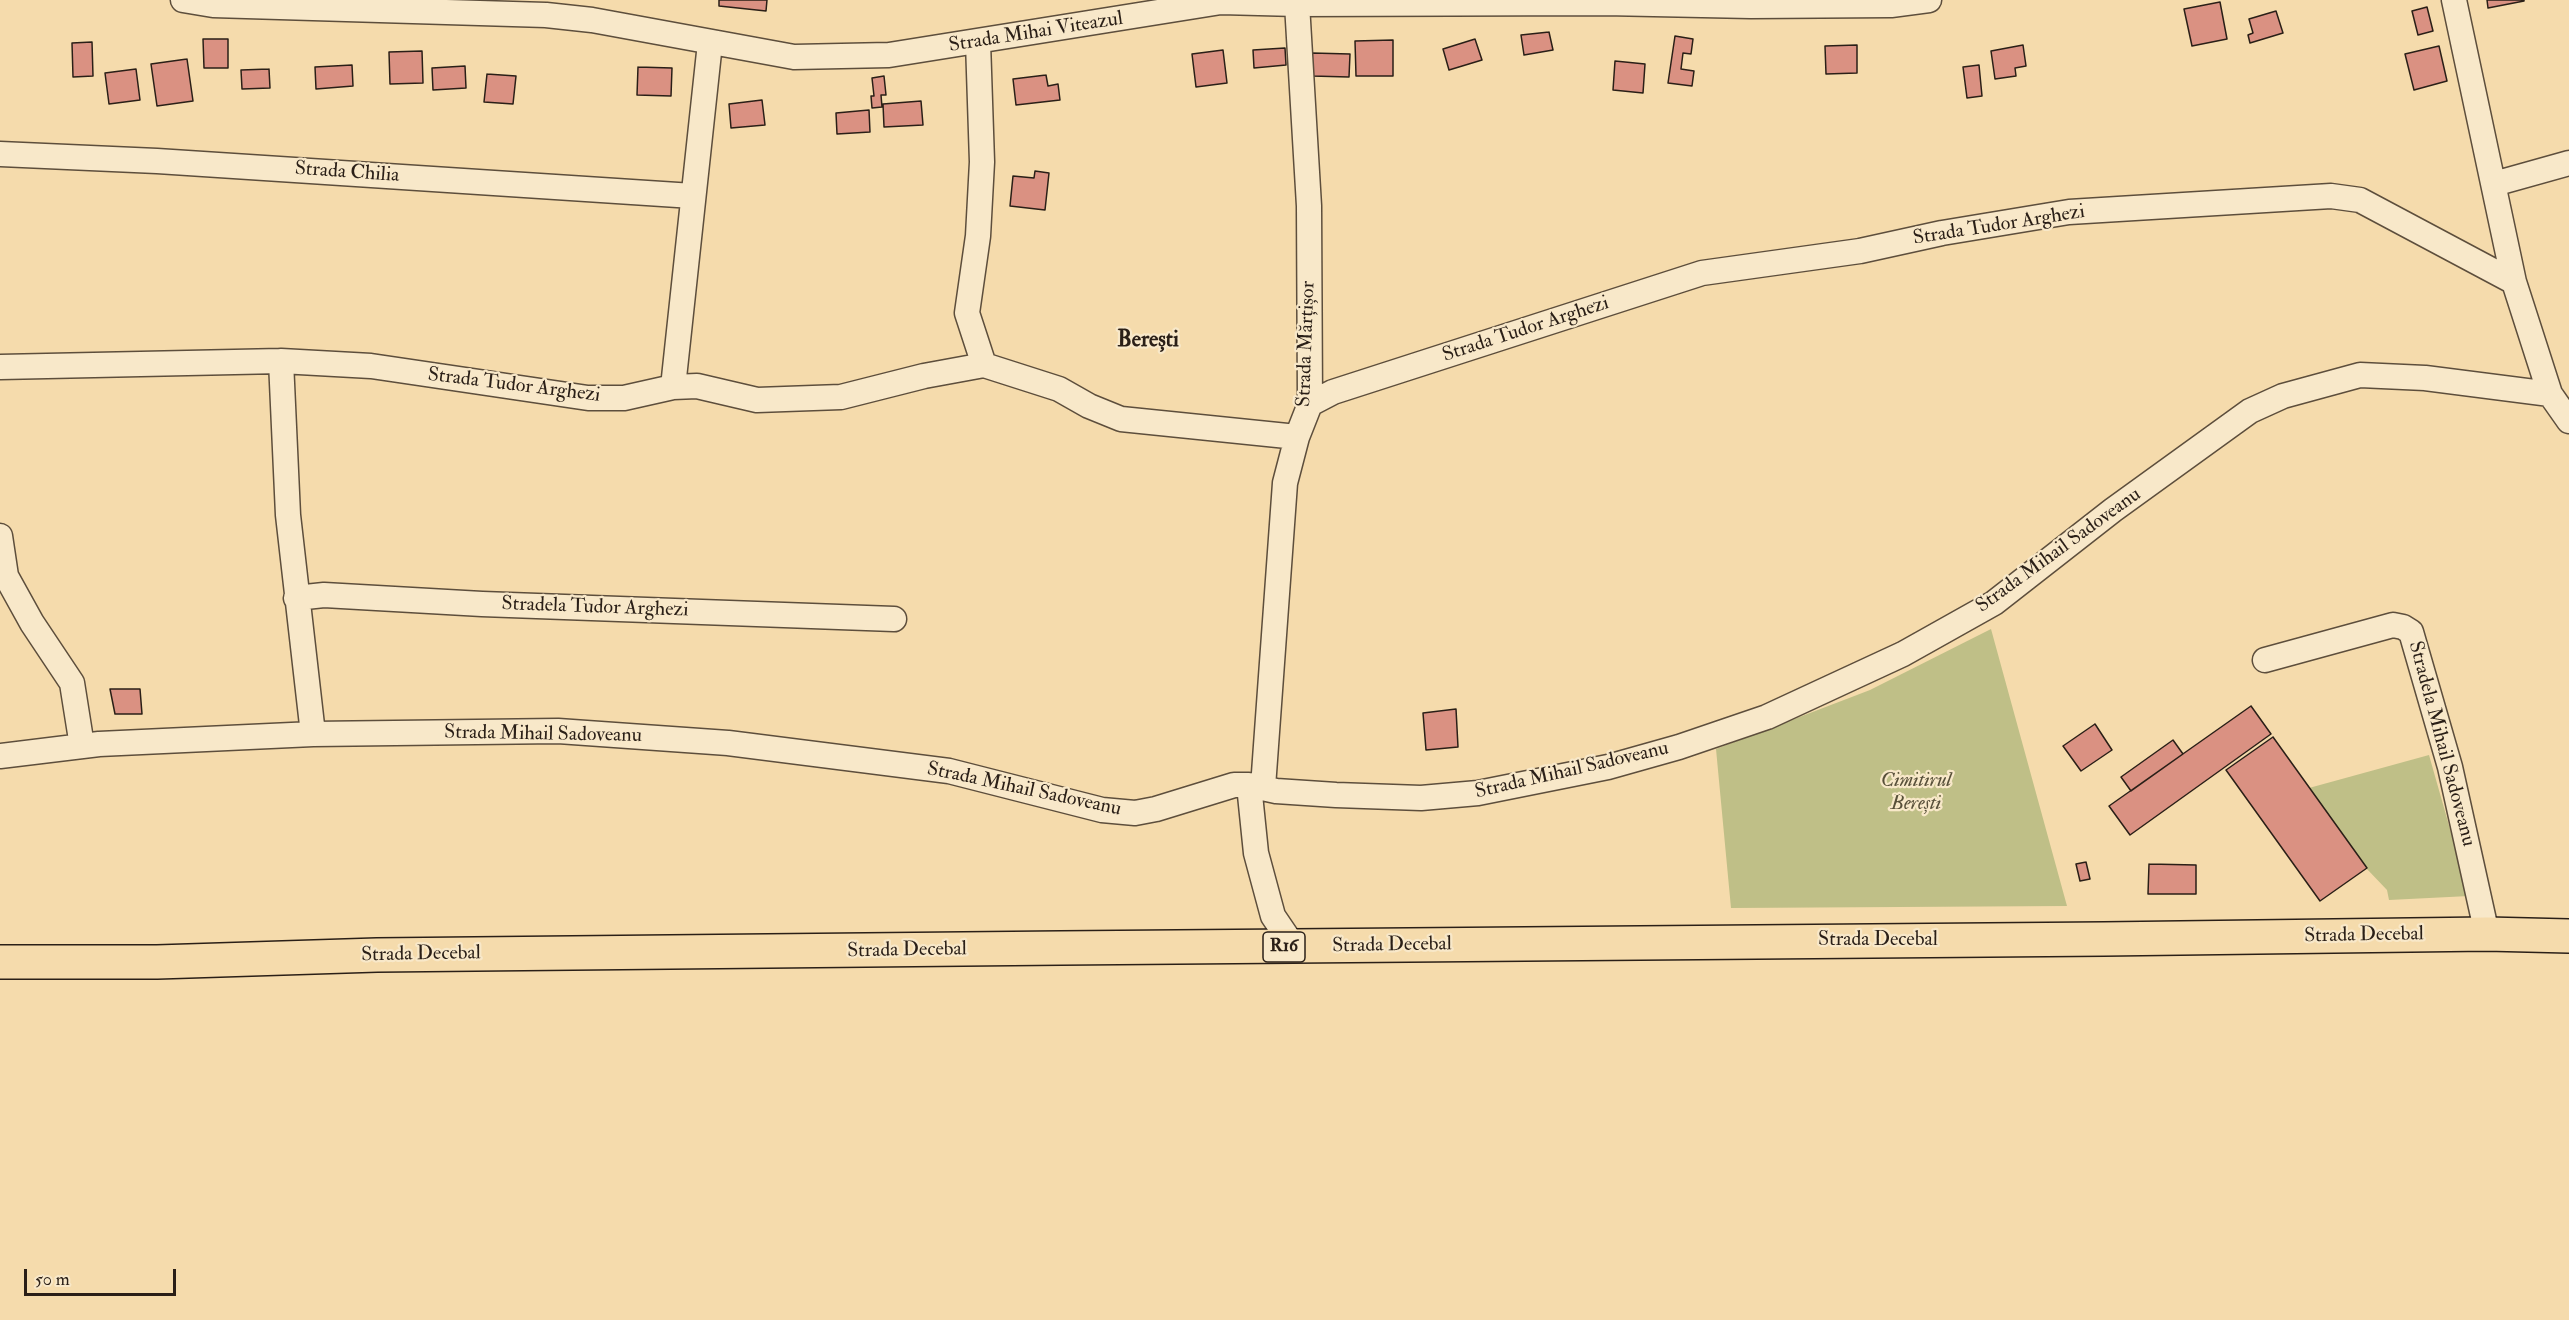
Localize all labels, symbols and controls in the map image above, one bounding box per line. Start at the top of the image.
street label: Strada Mihai Viteazul [947,7,1125,59]
street label: Strada Chilia [294,157,400,189]
street label: Strada Tudor Arghezi [1911,201,2087,251]
street label: Strada Mărțișor [1293,281,1321,407]
street label: Strada Tudor Arghezi [1440,292,1612,368]
district label: Berești [1117,328,1179,354]
street label: Strada Tudor Arghezi [426,364,602,408]
street label: Strada Mihail Sadoveanu [1972,483,2146,619]
street label: Stradela Tudor Arghezi [501,593,689,623]
street label: Stradela Mihail Sadoveanu [2402,639,2480,849]
street label: Strada Mihail Sadoveanu [444,721,642,749]
street label: Strada Mihail Sadoveanu [1473,737,1671,805]
street label: Strada Mihail Sadoveanu [925,758,1123,822]
park label: Cimitirul Berești [1881,770,1951,817]
street label: Strada Decebal [2304,923,2424,949]
street label: Strada Decebal [1818,929,1938,953]
road number: R16 [1263,932,1305,962]
street label: Strada Decebal [1332,933,1452,959]
street label: Strada Decebal [847,938,967,964]
street label: Strada Decebal [361,942,481,968]
scale bar [27,1257,178,1295]
text: 50 m [35,1268,70,1291]

